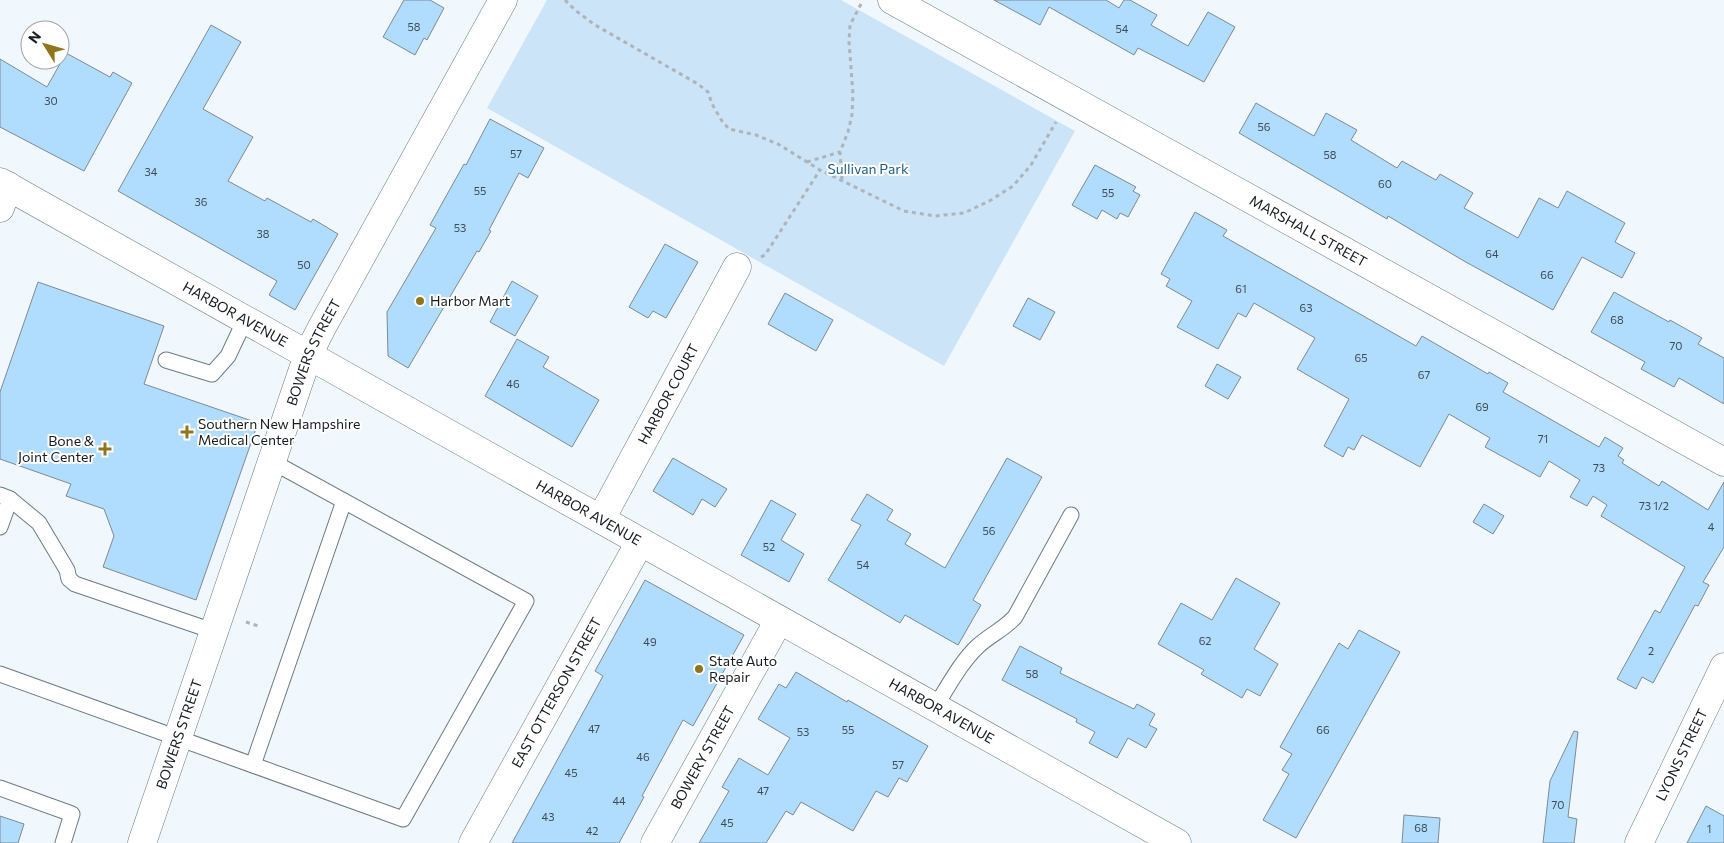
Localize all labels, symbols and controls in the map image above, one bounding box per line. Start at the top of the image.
north arrow [20,20,70,70]
house number: 58 [408,20,421,33]
house number: 54 [1116,22,1129,35]
text: N [24,28,44,46]
house number: 30 [44,94,58,107]
house number: 56 [1258,120,1271,133]
house number: 57 [510,147,522,160]
house number: 58 [1324,148,1337,161]
park label: Sullivan Park [827,160,909,177]
house number: 34 [145,165,158,178]
house number: 60 [1378,177,1392,190]
house number: 55 [474,184,486,197]
house number: 55 [1102,186,1114,199]
street label: MARSHALL STREET [1247,191,1370,270]
house number: 36 [195,195,208,208]
house number: 53 [454,221,466,234]
house number: 38 [257,227,270,240]
house number: 64 [1485,247,1499,260]
house number: 50 [297,258,311,271]
house number: 66 [1540,268,1554,281]
street label: HARBOR AVENUE [180,278,291,350]
house number: 61 [1235,282,1247,295]
place label: Harbor Mart [430,292,511,309]
marker: Harbor Mart [414,295,426,307]
street label: BOWERS STREET [282,296,344,408]
house number: 63 [1300,301,1312,314]
house number: 68 [1610,313,1624,326]
house number: 70 [1670,339,1682,352]
street label: HARBOR COURT [634,341,702,447]
house number: 65 [1355,351,1368,364]
house number: 67 [1418,368,1430,381]
house number: 46 [506,377,520,390]
house number: 69 [1475,400,1489,413]
place label: Southern New Hampshire Medical Center [198,415,360,448]
marker: Southern New Hampshire Medical Center [180,425,194,439]
place label: Bone & Joint Center [18,432,95,465]
house number: 71 [1538,432,1548,445]
marker: Bone & Joint Center [98,442,112,456]
house number: 73 [1593,461,1605,474]
street label: HARBOR AVENUE [533,476,644,548]
house number: 73 1/2 [1639,499,1669,512]
house number: 4 [1708,520,1715,533]
house number: 56 [983,524,996,537]
house number: 52 [763,540,775,553]
house number: 54 [857,558,870,571]
street label: EAST OTTERSON STREET [508,614,605,771]
house number: 62 [1199,634,1211,647]
house number: 49 [643,635,657,648]
house number: 2 [1648,644,1654,657]
place label: State Auto Repair [709,652,777,685]
marker: State Auto Repair [693,663,705,675]
house number: 58 [1026,667,1039,680]
street label: HARBOR AVENUE [886,674,997,747]
street label: BOWERS STREET [152,677,205,791]
street label: BOWERY STREET [667,702,738,812]
street label: LYONS STREET [1652,706,1711,803]
house number: 47 [588,722,600,735]
house number: 55 [842,723,854,736]
house number: 66 [1316,723,1330,736]
house number: 53 [797,725,809,738]
house number: 46 [636,750,650,763]
house number: 57 [892,758,904,771]
house number: 45 [565,766,577,779]
house number: 47 [757,784,769,797]
house number: 44 [612,794,626,807]
house number: 70 [1552,798,1564,811]
house number: 43 [542,810,554,823]
house number: 45 [721,816,733,829]
house number: 68 [1414,821,1428,834]
house number: 1 [1707,822,1711,835]
house number: 42 [586,824,598,837]

